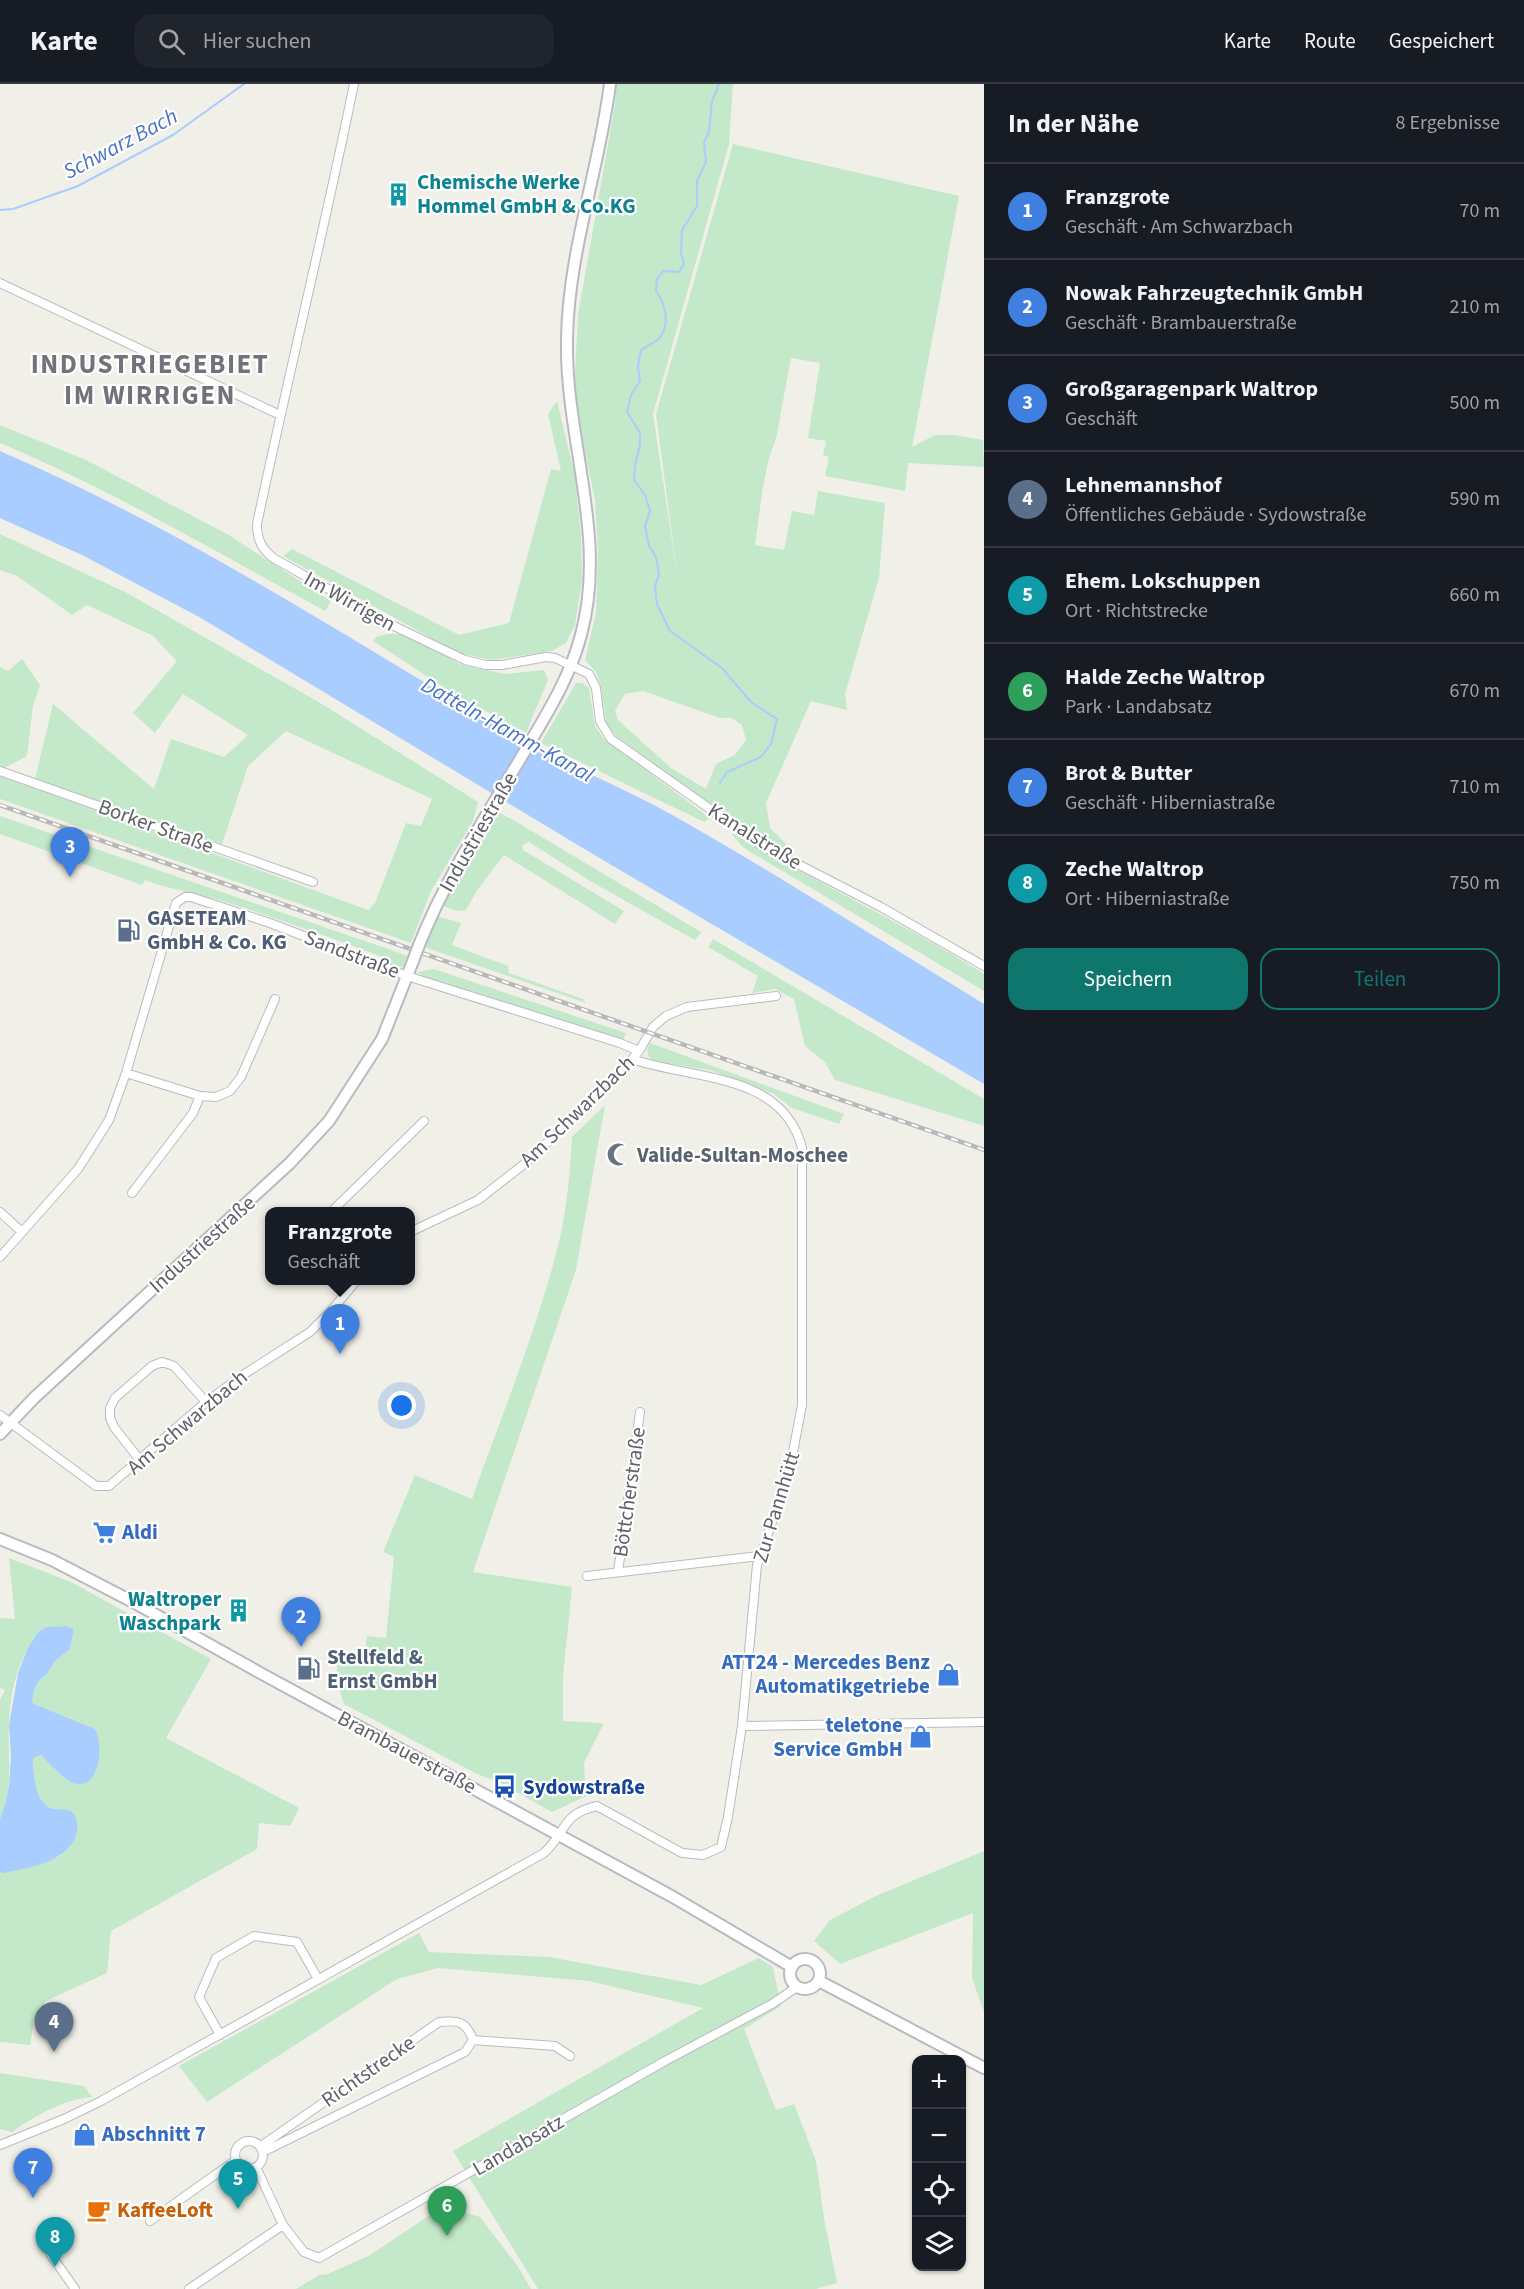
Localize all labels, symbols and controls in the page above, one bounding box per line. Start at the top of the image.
search box [134,14,554,68]
text: Karte [30,21,98,61]
icon: search [155,25,188,58]
text: Hier suchen [203,25,312,57]
text: Karte [1224,26,1271,56]
text: Route [1304,26,1356,56]
text: Gespeichert [1389,26,1494,56]
water label: Schwarz Bach [58,100,183,187]
text: In der Nähe [1008,105,1139,142]
text: 8 Ergebnisse [1395,109,1500,137]
place label: Chemische Werke Hommel GmbH & Co.KG [417,167,636,221]
building icon: Chemische Werke Hommel GmbH & Co.KG [386,181,412,207]
text: Franzgrote [1065,181,1170,213]
text: 1 [1022,197,1033,225]
text: 70 m [1460,197,1500,225]
text: Geschäft · Am Schwarzbach [1065,213,1293,241]
text: Nowak Fahrzeugtechnik GmbH [1065,277,1363,309]
text: 2 [1022,293,1033,321]
text: 210 m [1450,293,1500,321]
text: Geschäft · Brambauerstraße [1065,309,1297,337]
district label: INDUSTRIEGEBIET IM WIRRIGEN [31,345,269,415]
text: Großgaragenpark Waltrop [1065,373,1318,405]
text: 3 [1022,389,1033,417]
text: 500 m [1450,389,1500,417]
text: Geschäft [1065,405,1138,433]
text: Lehnemannshof [1065,469,1222,501]
text: 4 [1022,485,1033,513]
text: 590 m [1450,485,1500,513]
text: Öffentliches Gebäude · Sydowstraße [1065,501,1366,529]
street label: Im Wirrigen [299,563,401,639]
text: Ehem. Lokschuppen [1065,565,1261,597]
text: 5 [1022,581,1033,609]
text: 660 m [1450,581,1500,609]
text: Ort · Richtstrecke [1065,597,1208,625]
text: Halde Zeche Waltrop [1065,661,1265,693]
water label: Datteln-Hamm-Kanal [415,669,600,791]
text: 6 [1022,677,1033,705]
text: 670 m [1450,677,1500,705]
text: Park · Landabsatz [1065,693,1212,721]
text: Brot & Butter [1065,757,1192,789]
street label: Industriestraße [432,767,524,897]
text: 7 [1022,773,1033,801]
text: 710 m [1450,773,1500,801]
text: Geschäft · Hiberniastraße [1065,789,1275,817]
street label: Borker Straße [94,791,218,861]
street label: Kanalstraße [702,795,808,877]
pin: 3 [50,828,90,877]
text: Zeche Waltrop [1065,853,1204,885]
text: 8 [1022,869,1033,897]
text: 750 m [1450,869,1500,897]
text: Ort · Hiberniastraße [1065,885,1230,913]
place label: GASETEAM GmbH & Co. KG [147,903,287,957]
fuel station icon: GASETEAM GmbH & Co. KG [116,917,142,943]
street label: Sandstraße [300,922,404,986]
button: Speichern [1008,948,1248,1010]
button: Teilen [1260,948,1500,1010]
street label: Am Schwarzbach [513,1048,641,1174]
place label: Valide-Sultan-Moschee [636,1140,848,1170]
mosque icon: Valide-Sultan-Moschee [606,1142,632,1168]
street label: Industriestraße [142,1188,262,1300]
popup [265,1207,415,1285]
text: Franzgrote [288,1216,392,1248]
text: Geschäft [288,1248,360,1276]
pin: 1 [320,1304,360,1354]
street label: Am Schwarzbach [120,1362,254,1482]
your location [387,1391,416,1420]
street label: Böttcherstraße [605,1425,653,1559]
street label: Zur Pannhütt [745,1448,807,1566]
place label: Aldi [121,1517,158,1547]
supermarket icon: Aldi [91,1519,117,1545]
place label: Waltroper Waschpark [119,1584,222,1638]
building icon: Waltroper Waschpark [226,1598,252,1624]
pin: 2 [282,1598,320,1647]
place label: Stellfeld & Ernst GmbH [327,1642,438,1696]
place label: ATT24 - Mercedes Benz Automatikgetriebe [721,1647,930,1701]
fuel station icon: Stellfeld & Ernst GmbH [296,1656,322,1682]
shop icon: ATT24 - Mercedes Benz Automatikgetriebe [935,1661,961,1687]
street label: Brambauerstraße [332,1703,482,1801]
place label: teletone Service GmbH [773,1710,903,1764]
shop icon: teletone Service GmbH [908,1724,934,1750]
place label: Sydowstraße [523,1772,645,1802]
bus stop icon: Sydowstraße [492,1774,518,1800]
pin: 4 [34,2002,74,2052]
street label: Richtstrecke [315,2028,421,2114]
map controls [912,2055,966,2271]
button: + [912,2055,966,2109]
street label: Landabsatz [467,2107,569,2183]
button: − [912,2109,966,2163]
place label: Abschnitt 7 [101,2119,206,2149]
shop icon: Abschnitt 7 [71,2121,97,2147]
pin: 7 [14,2148,52,2198]
pin: 5 [218,2160,258,2209]
button: locate [912,2163,966,2217]
pin: 6 [428,2186,466,2236]
place label: KaffeeLoft [117,2195,213,2225]
cafe icon: KaffeeLoft [86,2197,112,2223]
button: layers [912,2217,966,2271]
pin: 8 [36,2218,74,2267]

